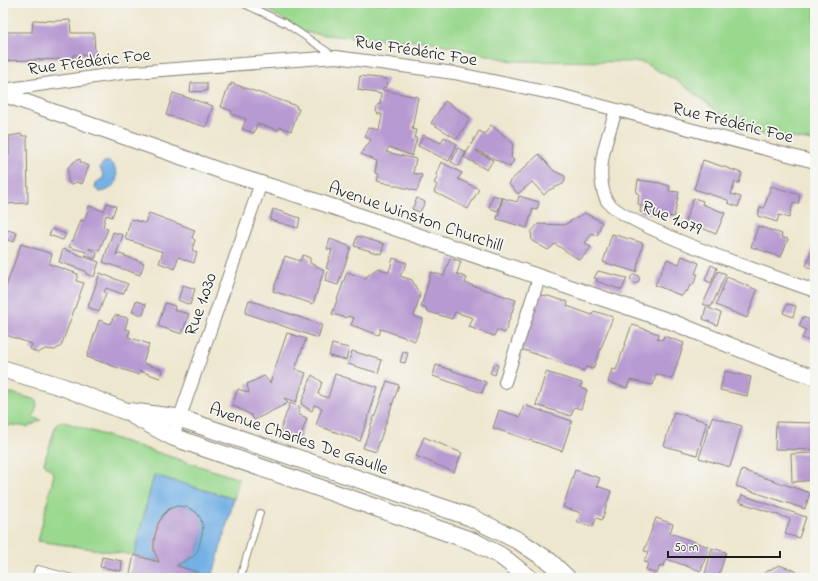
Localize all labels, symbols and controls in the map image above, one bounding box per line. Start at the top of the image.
street label: Rue Frédéric Foe [353,29,480,75]
street label: Rue Frédéric Foe [26,42,153,83]
street label: Rue Frédéric Foe [669,96,797,152]
street label: Avenue Winston Churchill [324,176,506,260]
street label: Rue 1.079 [637,195,706,243]
street label: Rue 1.030 [179,269,225,340]
street label: Avenue Charles De Gaulle [205,397,392,483]
scale bar [668,533,780,559]
text: 50 m [674,539,698,557]

